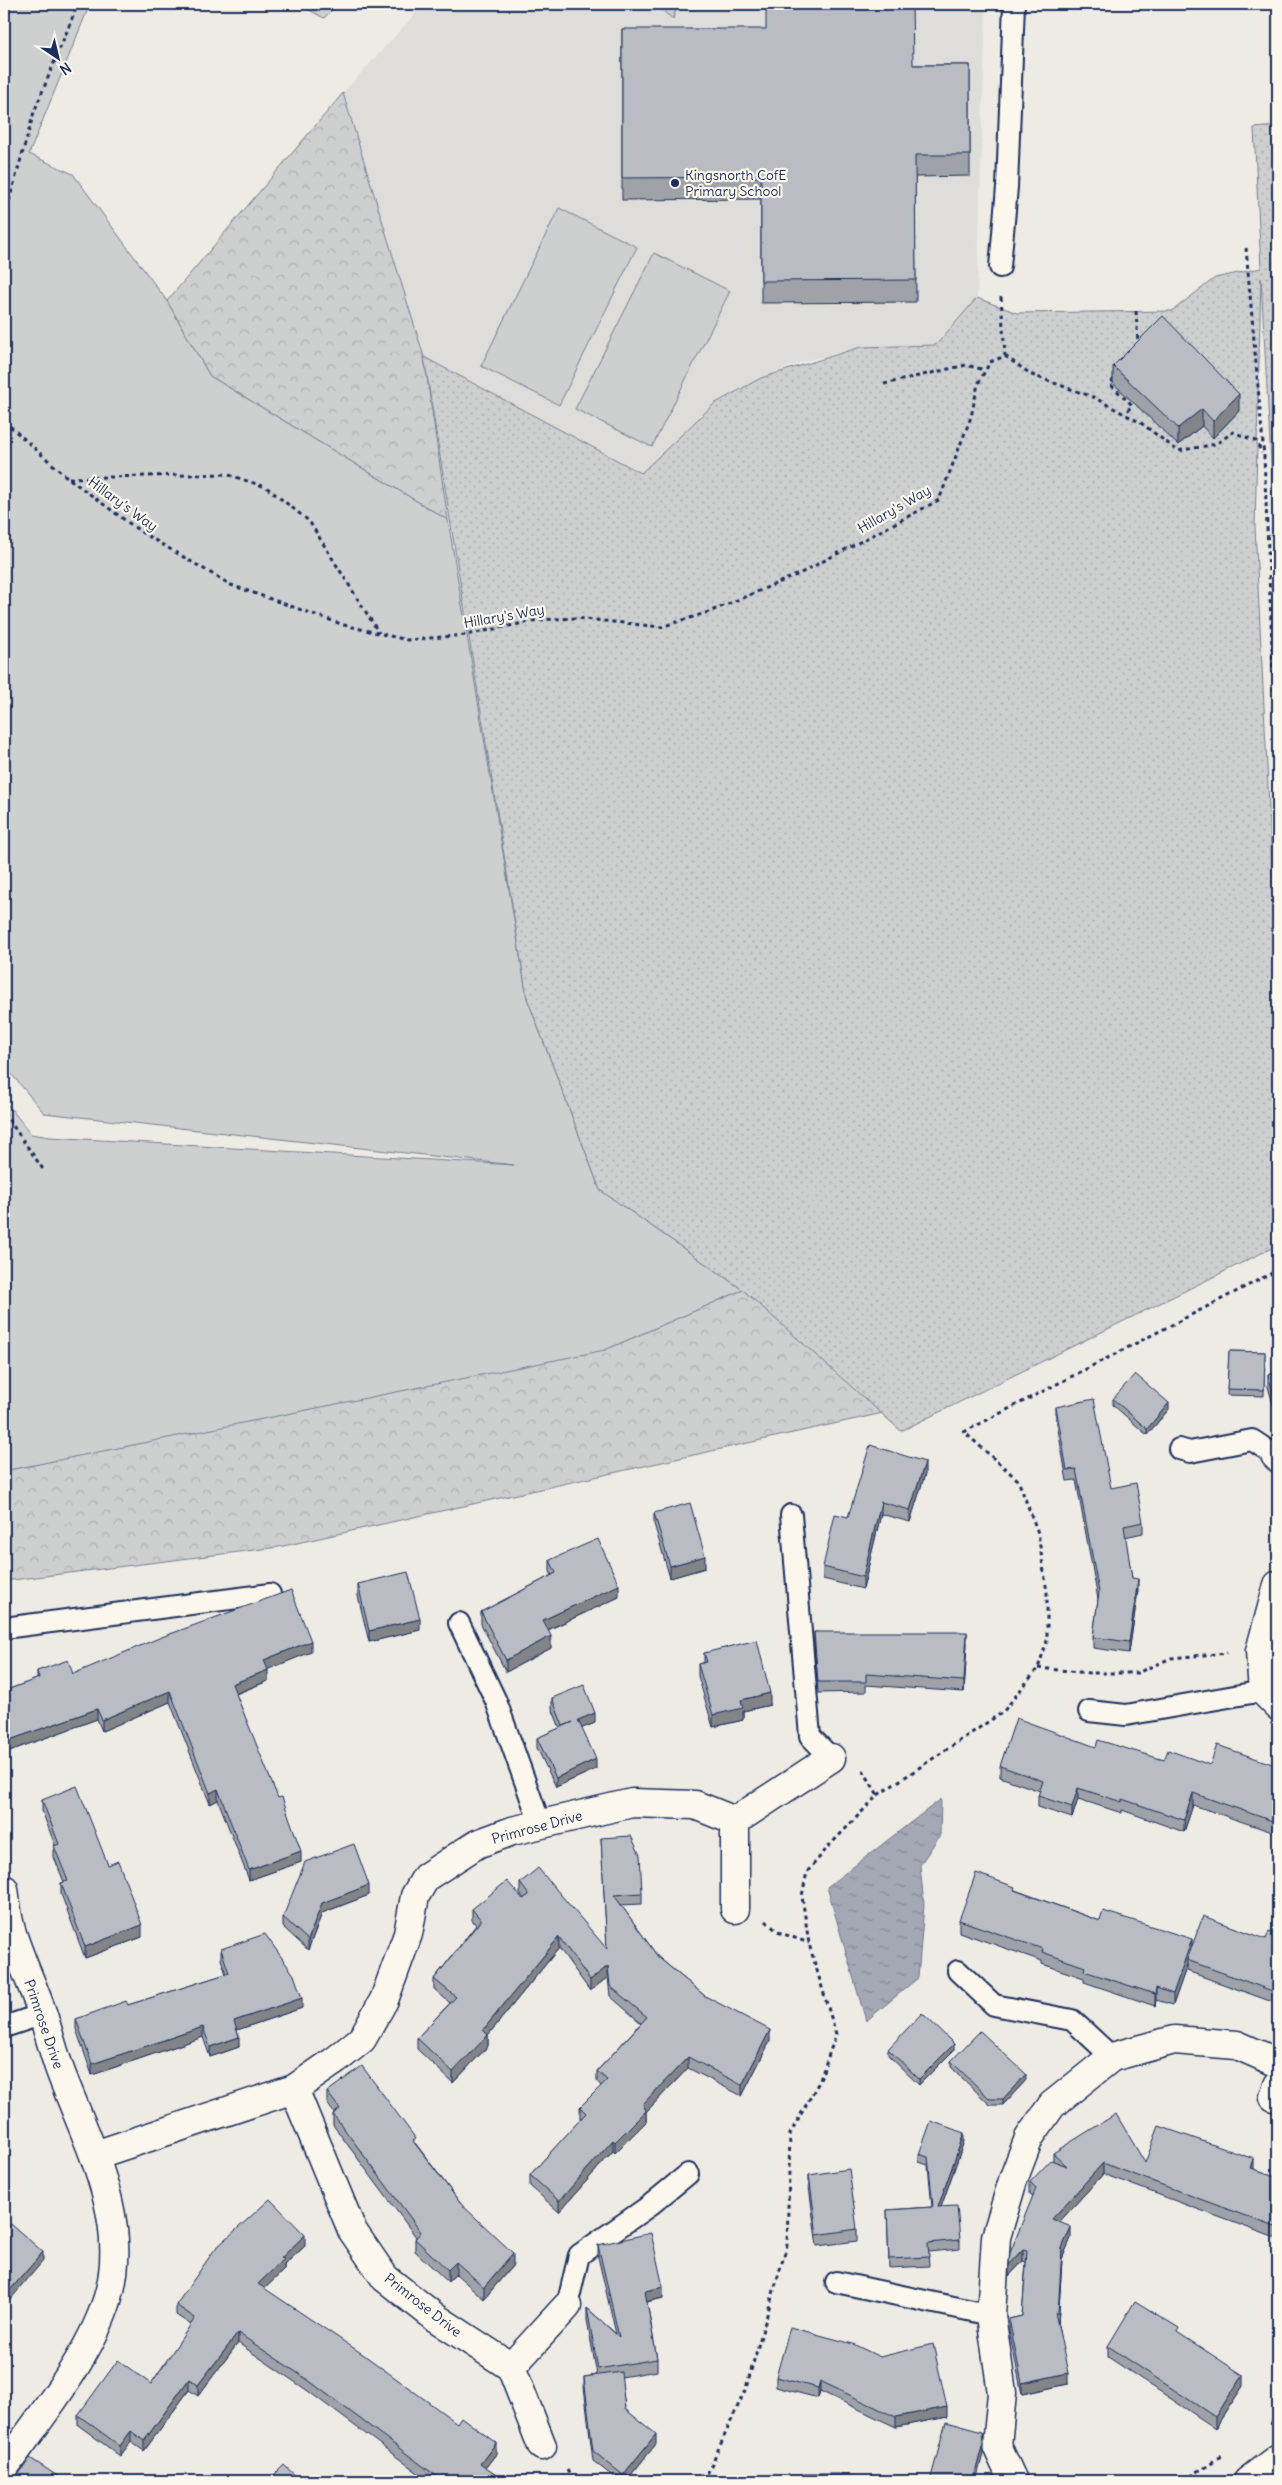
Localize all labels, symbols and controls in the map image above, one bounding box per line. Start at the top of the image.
north arrow [32,32,82,82]
text: N [56,58,75,79]
place label: Kingsnorth CofE Primary School [685,166,787,200]
marker: Kingsnorth CofE Primary School [669,177,681,189]
street label: Hillary's Way [85,473,161,535]
street label: Hillary's Way [854,481,934,537]
street label: Hillary's Way [462,600,546,632]
street label: Primrose Drive [490,1806,584,1848]
street label: Primrose Drive [20,1977,68,2071]
street label: Primrose Drive [381,2269,465,2341]

